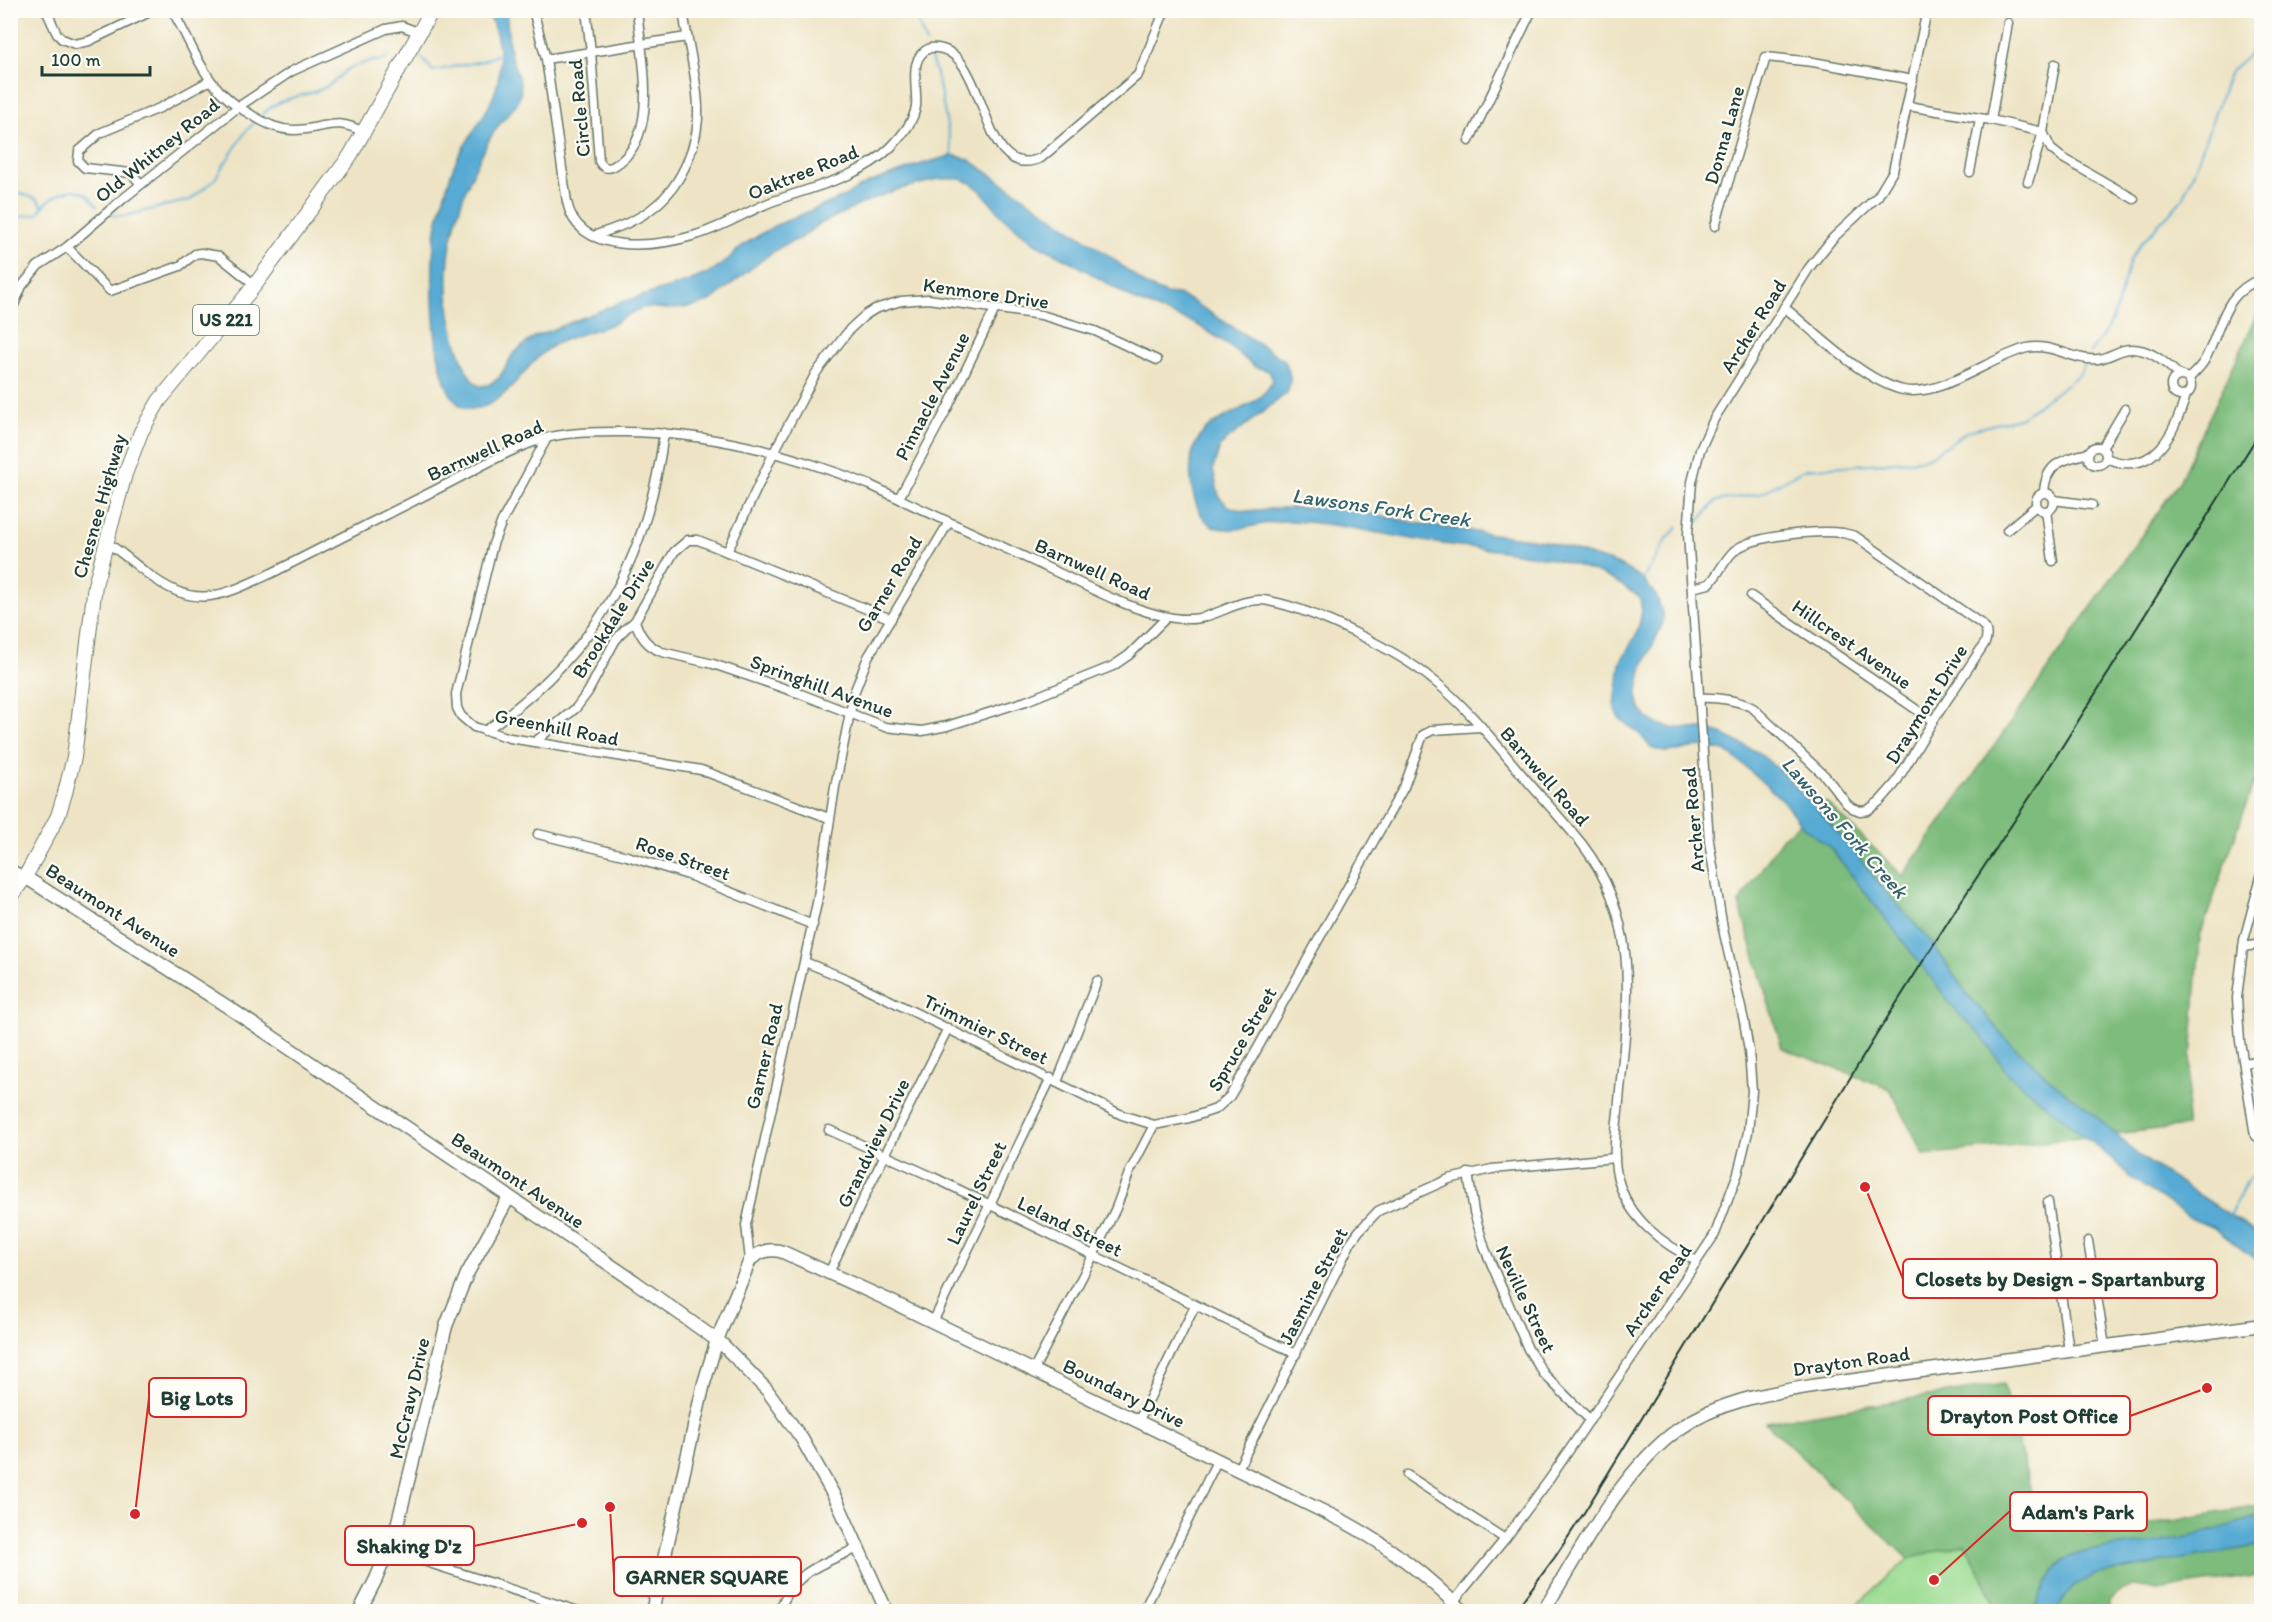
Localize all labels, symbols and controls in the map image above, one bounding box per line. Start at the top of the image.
scale bar [42,39,150,77]
text: 100 m [51,49,101,71]
street label: Circle Road [563,58,595,158]
street label: Donna Lane [1699,83,1749,187]
street label: Old Whitney Road [90,92,224,208]
street label: Oaktree Road [744,139,862,205]
street label: Kenmore Drive [921,272,1051,314]
street label: Archer Road [1715,275,1791,377]
road number: US 221 [193,305,259,335]
street label: Pinnacle Avenue [889,328,975,464]
street label: Barnwell Road [423,414,547,486]
street label: Chesnee Highway [67,430,131,581]
water label: Lawsons Fork Creek [1290,482,1473,532]
street label: Garner Road [851,531,927,637]
street label: Barnwell Road [1031,533,1155,605]
street label: Brookdale Drive [566,553,660,683]
street label: Hillcrest Avenue [1788,594,1916,694]
street label: Draymont Drive [1880,640,1972,768]
street label: Springhill Avenue [747,649,897,723]
street label: Greenhill Road [493,703,621,751]
street label: Barnwell Road [1495,721,1595,831]
water label: Lawsons Fork Creek [1777,751,1914,904]
street label: Archer Road [1676,766,1710,874]
street label: Rose Street [633,831,733,885]
street label: Beaumont Avenue [41,858,185,962]
street label: Spruce Street [1202,982,1282,1096]
street label: Trimmier Street [920,988,1052,1070]
street label: Garner Road [740,1000,788,1112]
street label: Grandview Drive [831,1074,915,1212]
street label: Beaumont Avenue [447,1127,589,1233]
street label: Laurel Street [941,1137,1012,1249]
street label: Leland Street [1013,1190,1127,1262]
street label: Jasmine Street [1273,1223,1353,1349]
street label: Archer Road [1617,1239,1697,1341]
street label: Neville Street [1491,1241,1561,1357]
callout: Closets by Design - Spartanburg [1903,1259,2217,1298]
text: Closets by Design - Spartanburg [1915,1266,2206,1292]
street label: McCravy Drive [383,1335,435,1461]
street label: Drayton Road [1791,1341,1911,1381]
street label: Boundary Drive [1059,1353,1189,1433]
callout: Big Lots [149,1378,246,1417]
text: Big Lots [160,1385,234,1411]
callout: Drayton Post Office [1928,1396,2130,1435]
text: Drayton Post Office [1940,1403,2118,1429]
callout: Adam's Park [2010,1492,2147,1531]
text: Adam's Park [2021,1499,2134,1524]
callout: Shaking D'z [345,1526,474,1565]
text: Shaking D'z [357,1533,462,1559]
callout: GARNER SQUARE [614,1557,801,1596]
text: GARNER SQUARE [625,1564,789,1589]

